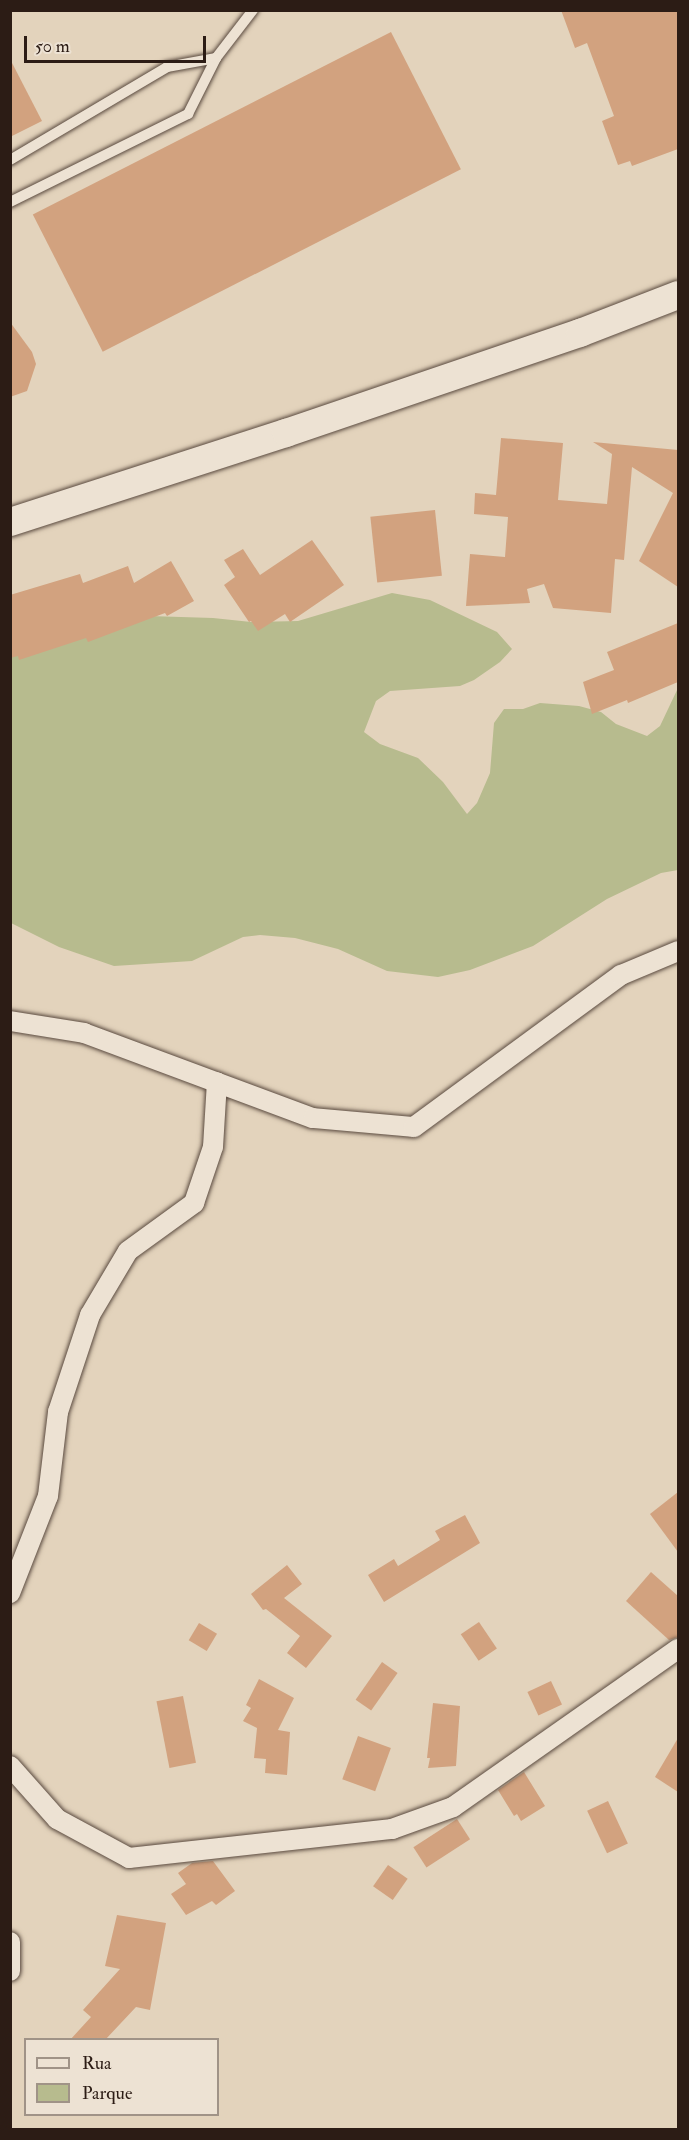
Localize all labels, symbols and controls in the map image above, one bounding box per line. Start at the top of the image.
scale bar [27,24,208,62]
text: 50 m [35,35,70,58]
legend [24,2038,219,2116]
text: Rua [82,2052,111,2075]
text: Parque [82,2082,132,2105]

